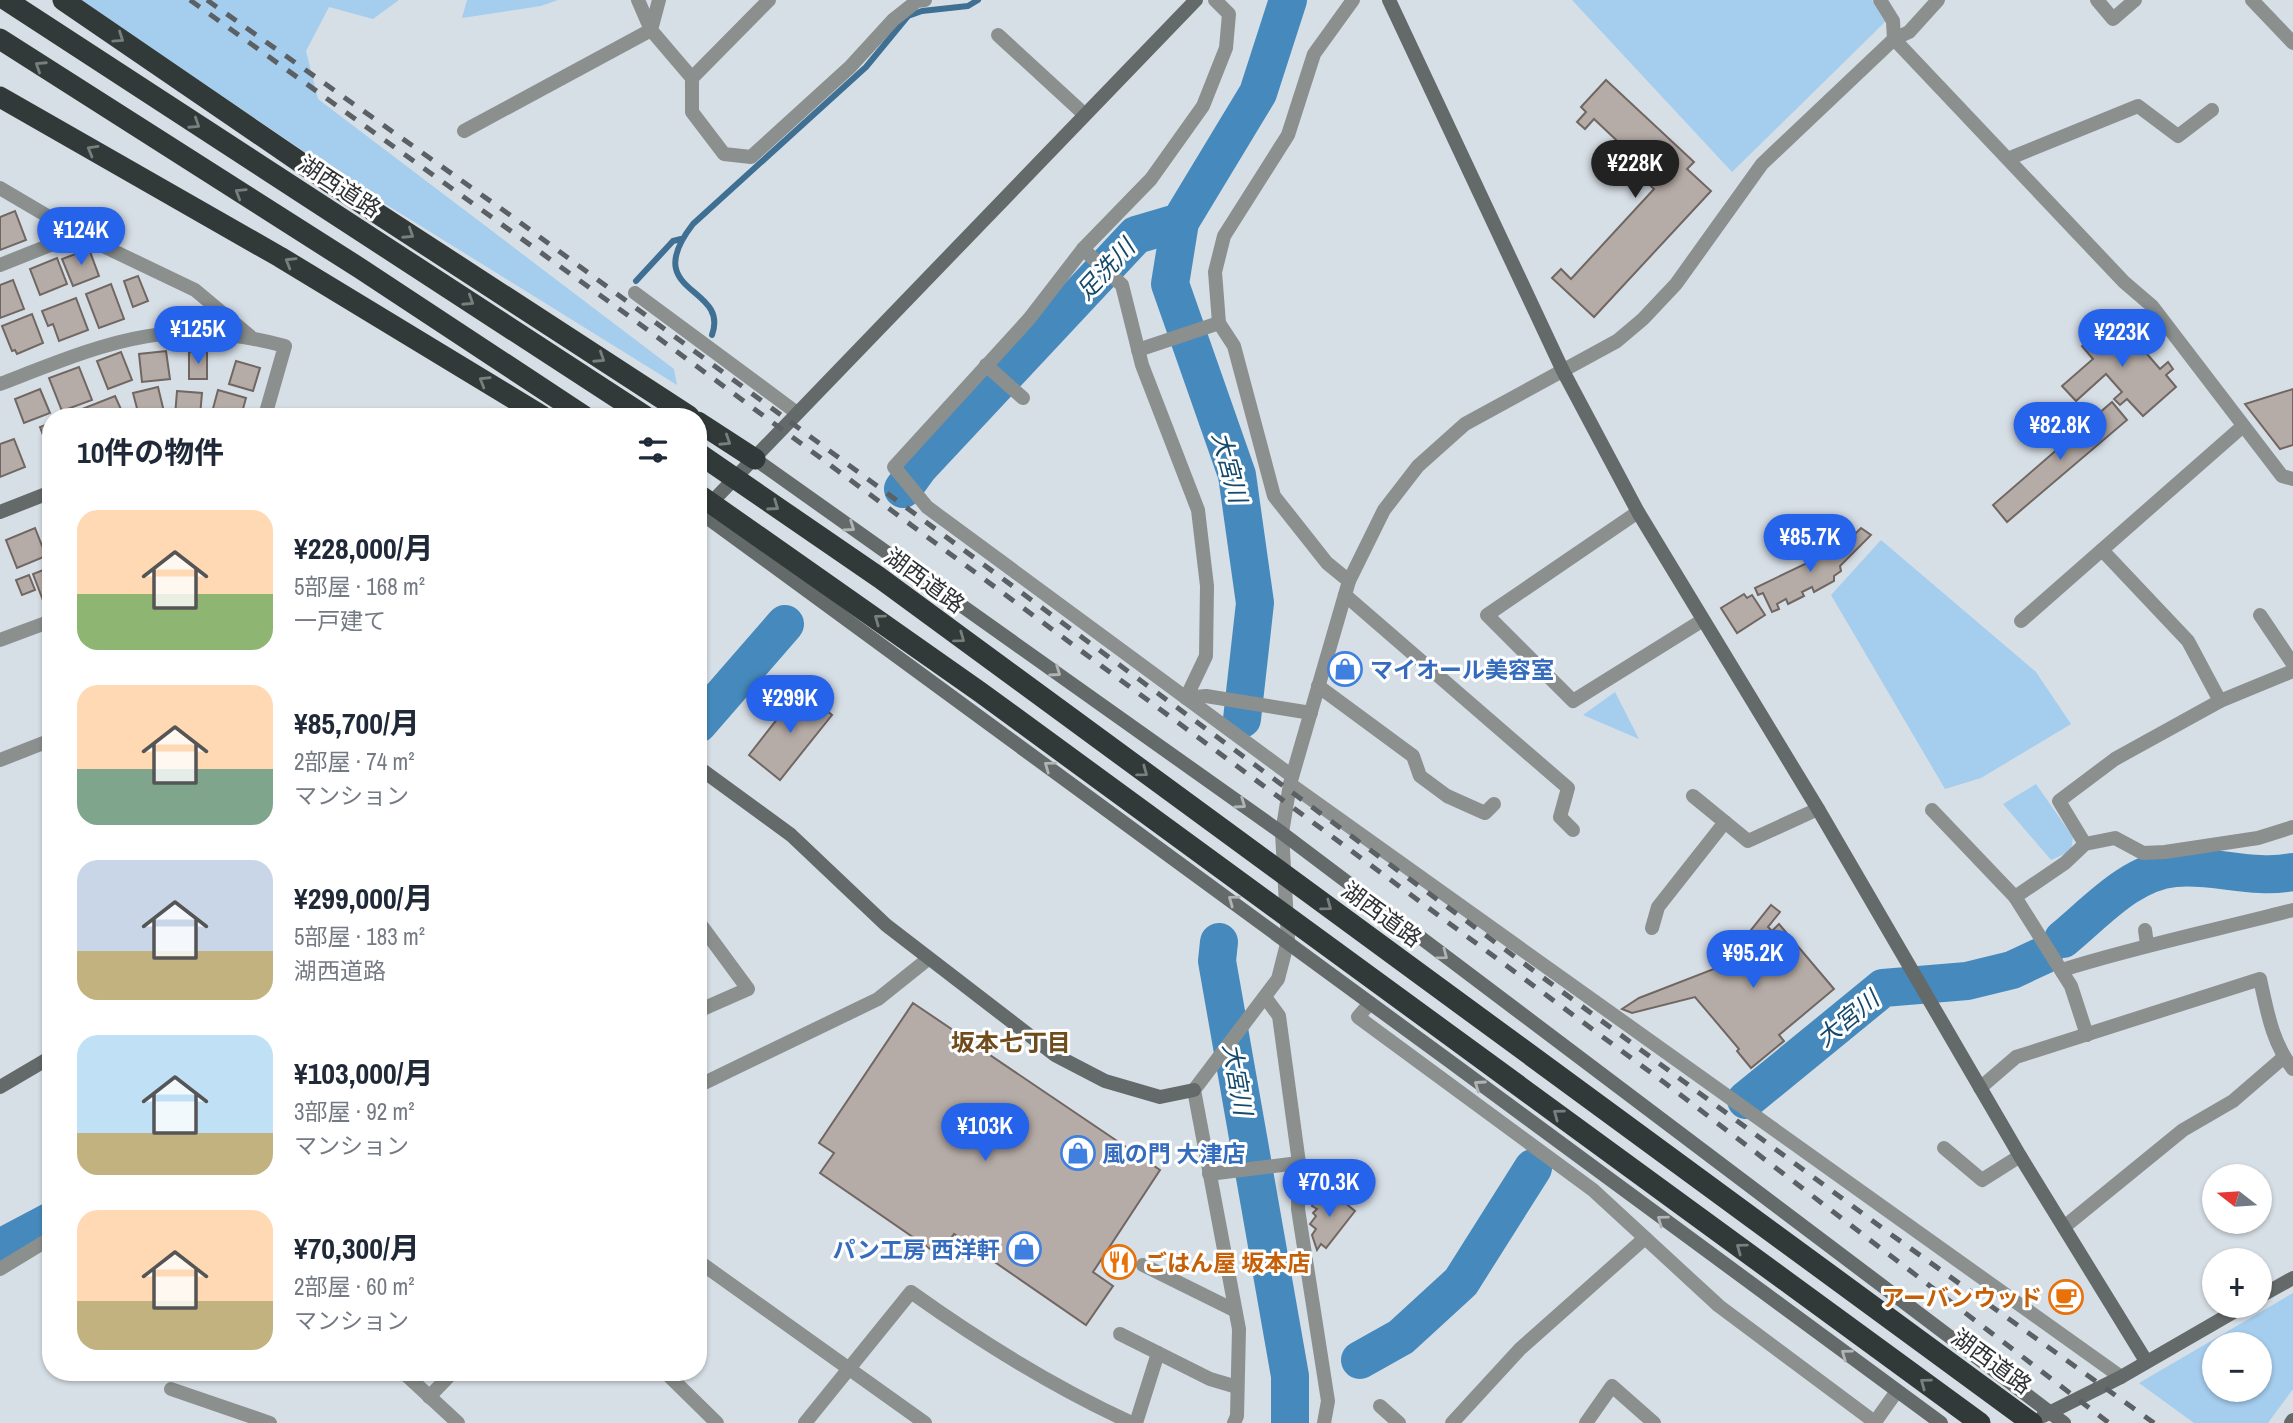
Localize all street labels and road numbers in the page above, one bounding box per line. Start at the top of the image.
street label: 湖西道路 [293,148,387,224]
street label: 湖西道路 [879,540,971,620]
street label: 湖西道路 [1336,874,1428,954]
street label: 湖西道路 [1946,1321,2038,1401]

